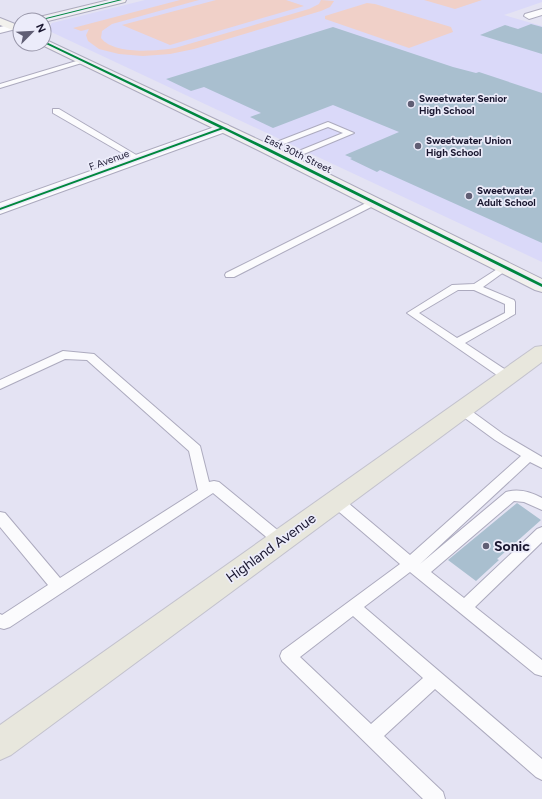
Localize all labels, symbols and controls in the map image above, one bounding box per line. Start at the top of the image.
north arrow [12,12,52,52]
text: N [33,22,48,35]
place label: Sweetwater Senior High School [419,92,507,117]
marker: Sweetwater Senior High School [406,99,416,109]
street label: East 30th Street [262,132,334,176]
place label: Sweetwater Union High School [426,134,512,159]
marker: Sweetwater Union High School [413,141,423,151]
street label: F Avenue [87,147,131,173]
place label: Sweetwater Adult School [477,184,536,209]
marker: Sweetwater Adult School [464,191,474,201]
street label: Highland Avenue [223,510,319,586]
place label: Sonic [494,538,530,555]
marker: Sonic [481,541,491,551]

